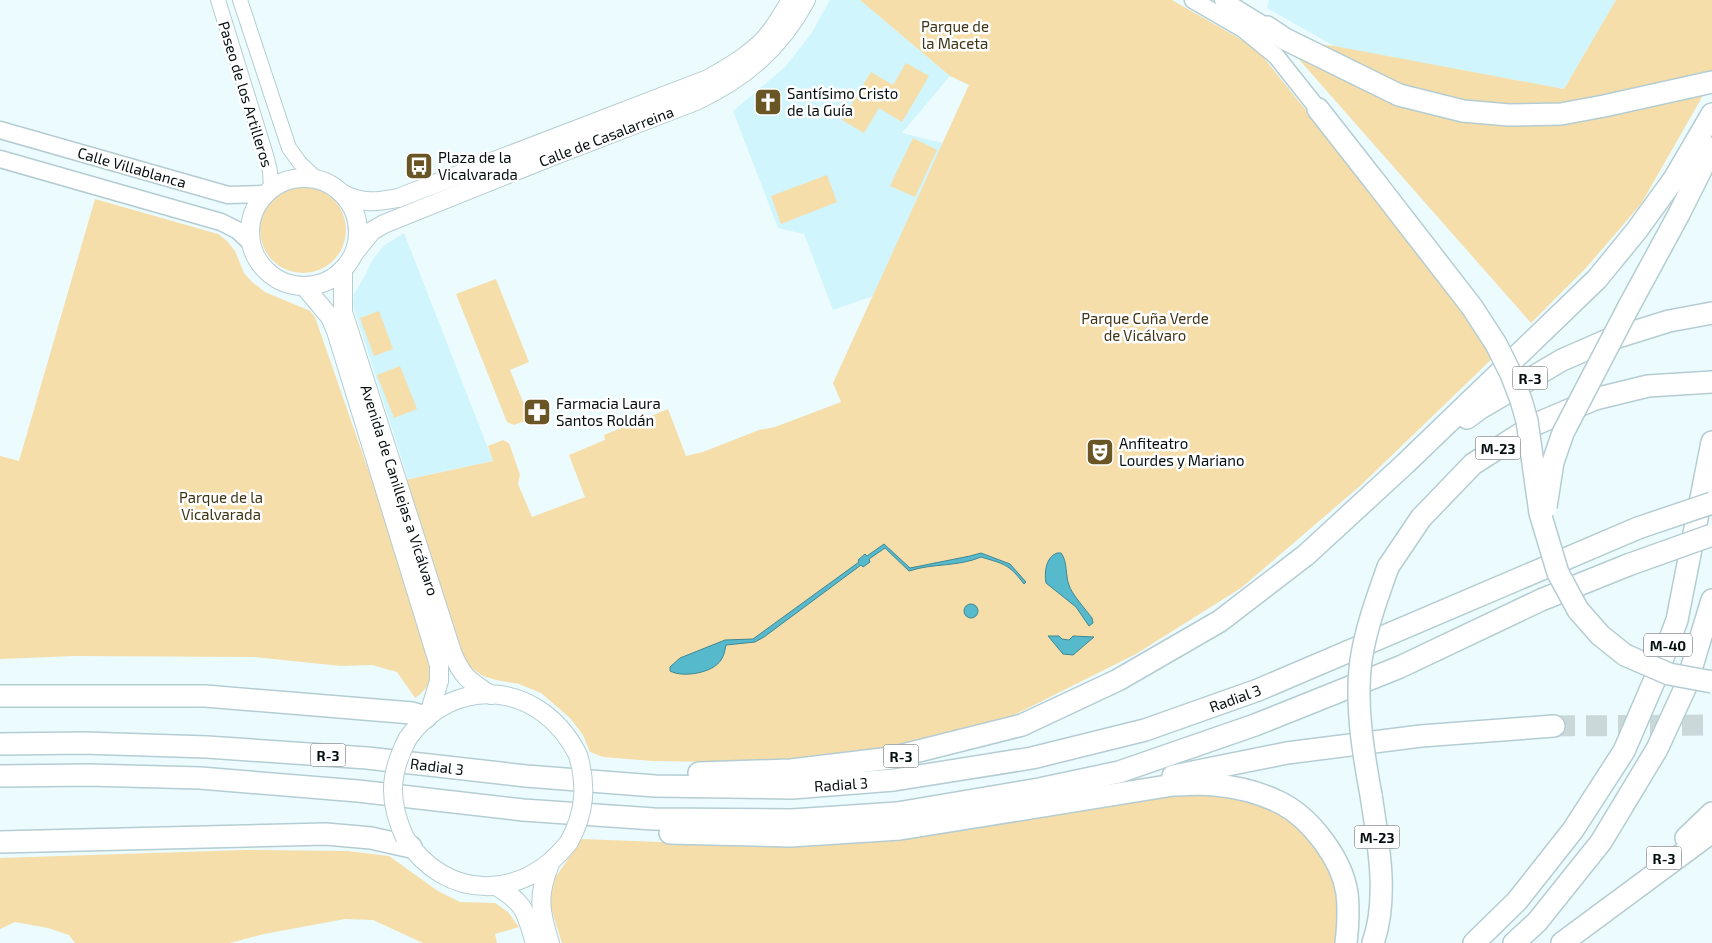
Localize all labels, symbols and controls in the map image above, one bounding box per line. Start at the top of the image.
park label: Parque de la Maceta [921,17,989,52]
street label: Paseo de los Artilleros [215,19,277,169]
place label: Santísimo Cristo de la Guía [787,84,898,119]
church icon: Santísimo Cristo de la Guía [753,87,783,117]
street label: Calle de Casalarreina [536,102,676,170]
street label: Calle Villablanca [76,143,188,191]
place label: Plaza de la Vicalvarada [438,148,518,183]
bus stop icon: Plaza de la Vicalvarada [404,151,434,181]
park label: Parque Cuña Verde de Vicálvaro [1081,309,1209,344]
road number: R-3 [1512,366,1548,389]
street label: Avenida de Canillejas a Vicálvaro [356,382,443,598]
place label: Farmacia Laura Santos Roldán [556,394,661,429]
pharmacy icon: Farmacia Laura Santos Roldán [522,397,552,427]
place label: Anfiteatro Lourdes y Mariano [1119,434,1244,469]
road number: M-23 [1476,436,1520,459]
theatre icon: Anfiteatro Lourdes y Mariano [1085,437,1115,467]
park label: Parque de la Vicalvarada [179,488,263,523]
road number: M-40 [1644,634,1692,656]
street label: Radial 3 [1207,680,1263,716]
road number: R-3 [310,744,346,766]
road number: R-3 [884,744,918,768]
street label: Radial 3 [409,754,465,778]
street label: Radial 3 [814,773,868,795]
road number: M-23 [1354,826,1400,849]
road number: R-3 [1646,846,1682,870]

